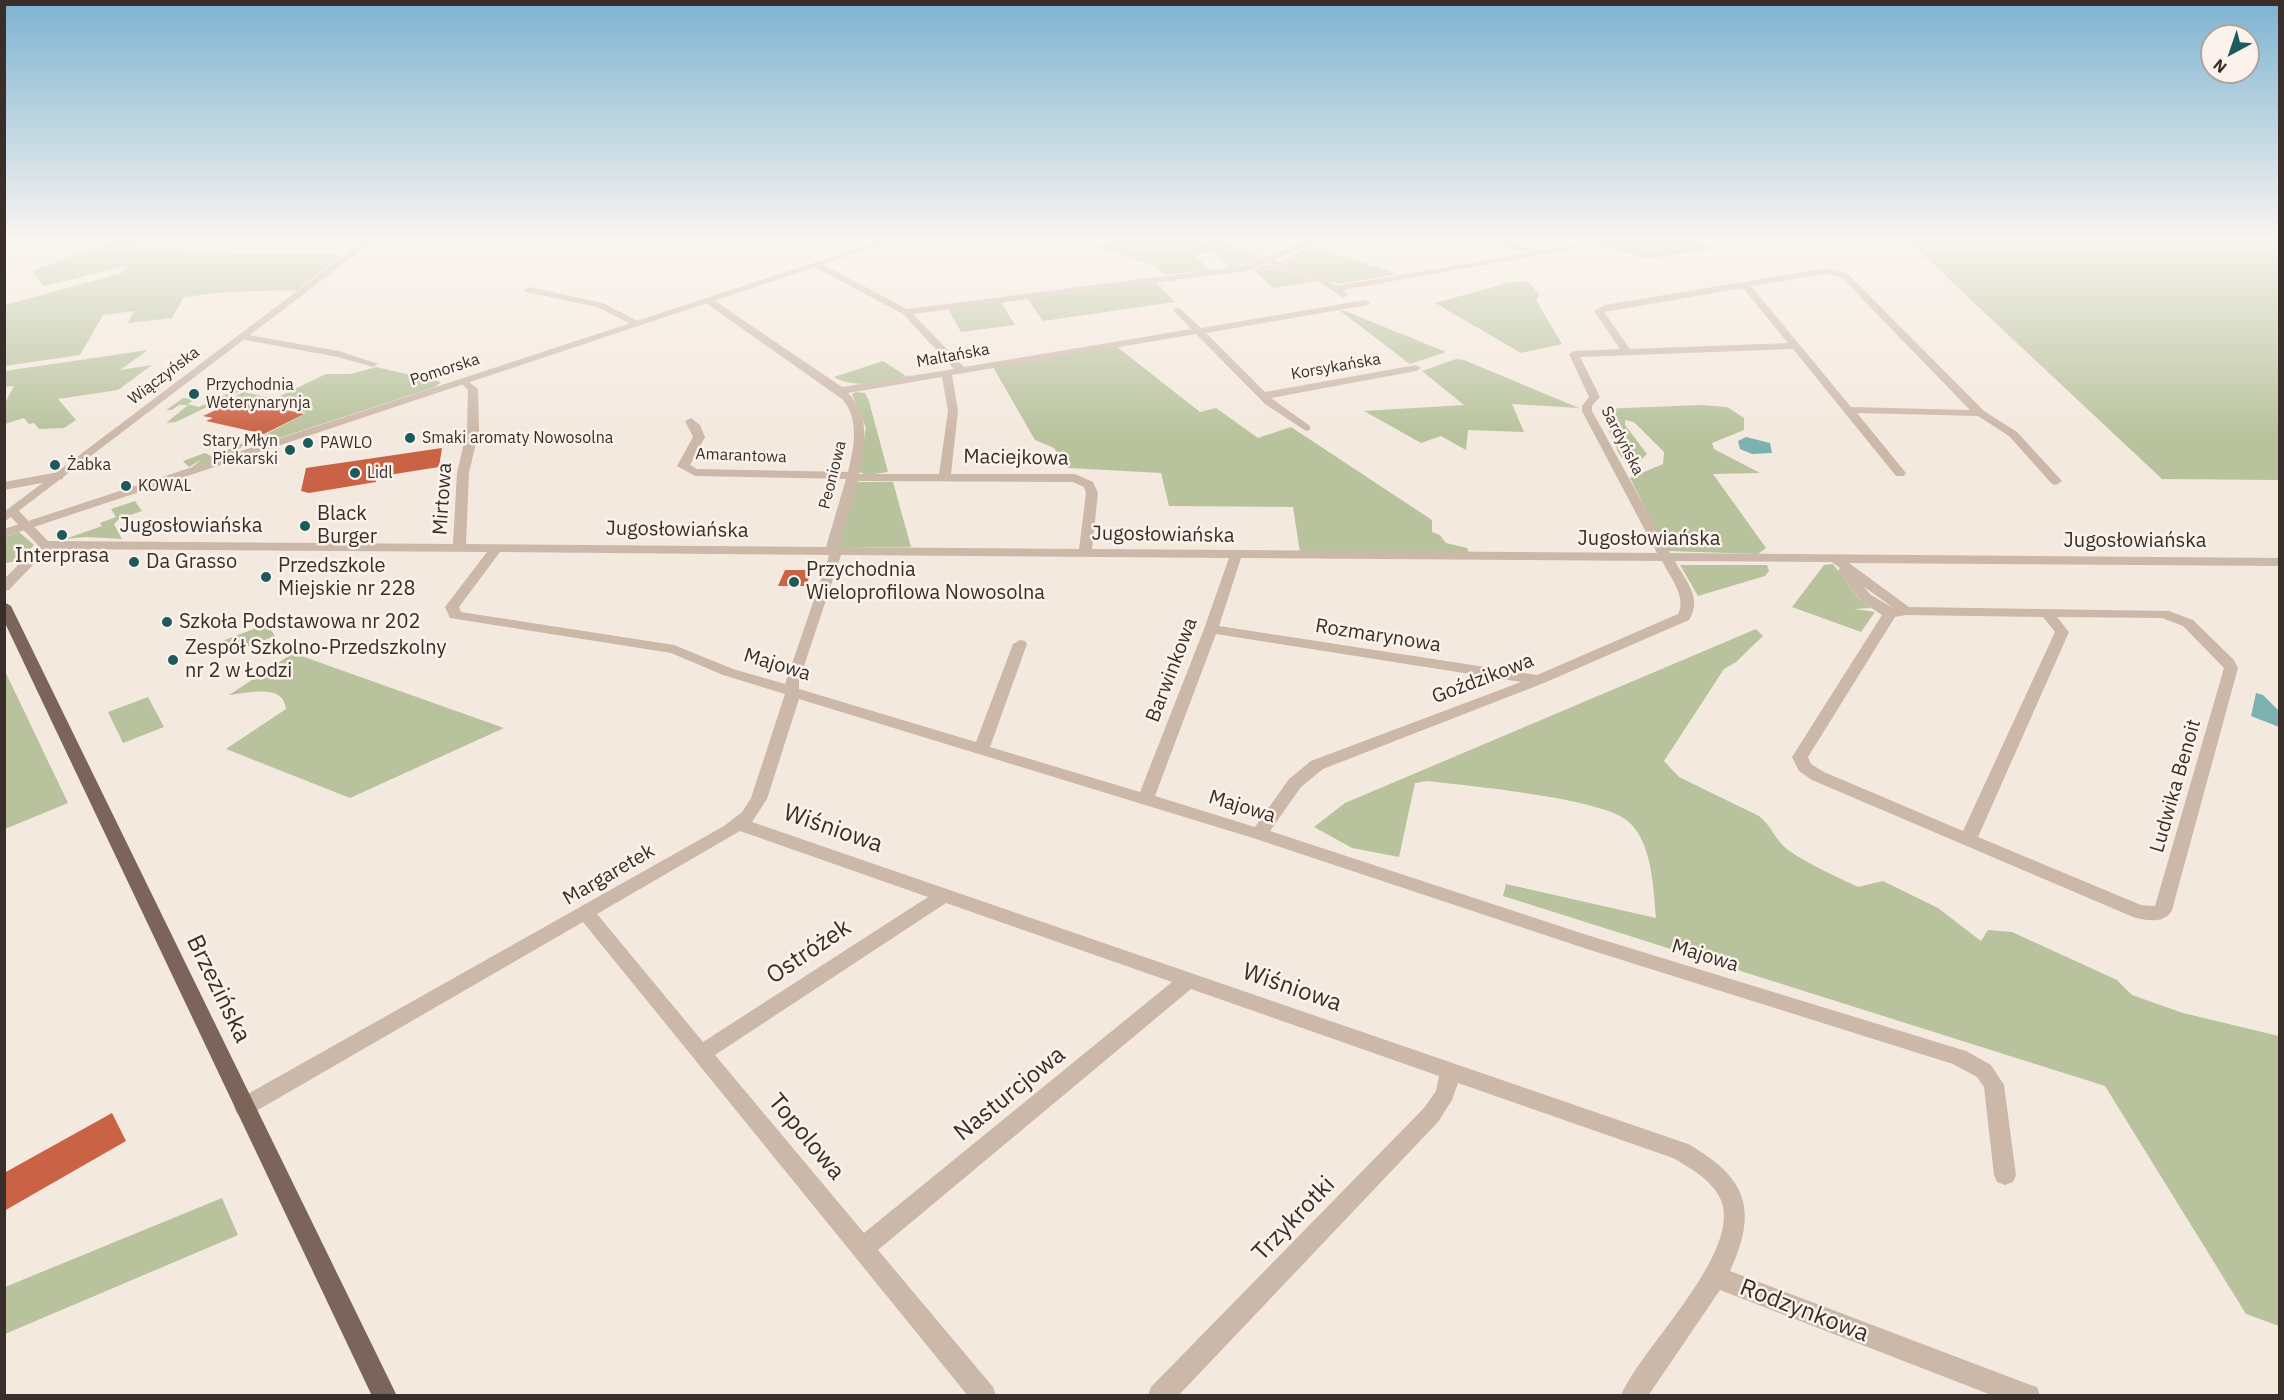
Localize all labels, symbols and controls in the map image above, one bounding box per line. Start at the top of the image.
north arrow [2200,24,2260,84]
text: N [2209,55,2231,78]
street label: Maltańska [915,340,991,372]
street label: Wiączyńska [125,343,203,409]
street label: Pomorska [408,350,482,390]
street label: Korsykańska [1290,350,1382,384]
place label: Przychodnia Weterynarynja [206,375,310,413]
marker: Przychodnia Weterynarynja [187,387,201,401]
street label: Sardyńska [1596,403,1648,479]
place label: Smaki aromaty Nowosolna [422,428,613,448]
place label: Stary Młyn Piekarski [202,431,278,469]
marker: Smaki aromaty Nowosolna [403,431,417,445]
place label: PAWLO [320,433,372,453]
marker: PAWLO [301,436,315,450]
street label: Peoniowa [815,439,851,511]
marker: Stary Młyn Piekarski [283,443,297,457]
street label: Amarantowa [695,445,787,467]
street label: Maciejkowa [963,445,1069,471]
place label: Żabka [67,455,111,475]
marker: Żabka [48,458,62,472]
street label: Mirtowa [428,462,458,536]
place label: Lidl [367,463,393,483]
marker: Lidl [348,466,362,480]
place label: KOWAL [138,476,192,496]
marker: KOWAL [119,479,133,493]
place label: Black Burger [317,502,377,549]
street label: Jugosłowiańska [120,514,262,538]
street label: Jugosłowiańska [605,517,749,543]
marker: Black Burger [298,519,312,533]
street label: Jugosłowiańska [1091,522,1235,548]
street label: Jugosłowiańska [1578,527,1720,551]
marker: Interprasa [55,528,69,542]
street label: Jugosłowiańska [2064,529,2206,553]
place label: Interprasa [15,544,109,568]
place label: Da Grasso [146,550,237,574]
place label: Przedszkole Miejskie nr 228 [278,554,416,601]
marker: Da Grasso [127,555,141,569]
place label: Przychodnia Wieloprofilowa Nowosolna [806,558,1045,605]
marker: Przedszkole Miejskie nr 228 [259,570,273,584]
marker: Przychodnia Wieloprofilowa Nowosolna [787,575,801,589]
place label: Szkoła Podstawowa nr 202 [179,610,420,634]
street label: Barwinkowa [1141,614,1203,726]
street label: Rozmarynowa [1313,614,1443,658]
marker: Szkoła Podstawowa nr 202 [160,615,174,629]
place label: Zespół Szkolno-Przedszkolny nr 2 w Łodzi [185,636,447,683]
street label: Majowa [741,643,813,687]
street label: Goździkowa [1429,649,1537,709]
marker: Zespół Szkolno-Przedszkolny nr 2 w Łodzi [166,653,180,667]
street label: Ludwika Benoit [2146,717,2206,855]
street label: Majowa [1206,785,1278,829]
street label: Wiśniowa [780,799,886,859]
street label: Margaretek [559,839,659,911]
street label: Ostróżek [761,913,857,991]
street label: Brzezińska [180,930,256,1048]
street label: Majowa [1669,934,1741,978]
street label: Wiśniowa [1239,958,1345,1018]
street label: Nasturcjowa [949,1040,1071,1148]
street label: Topolowa [762,1088,850,1186]
street label: Trzykrotki [1247,1171,1341,1267]
street label: Rodzynkowa [1735,1273,1873,1349]

